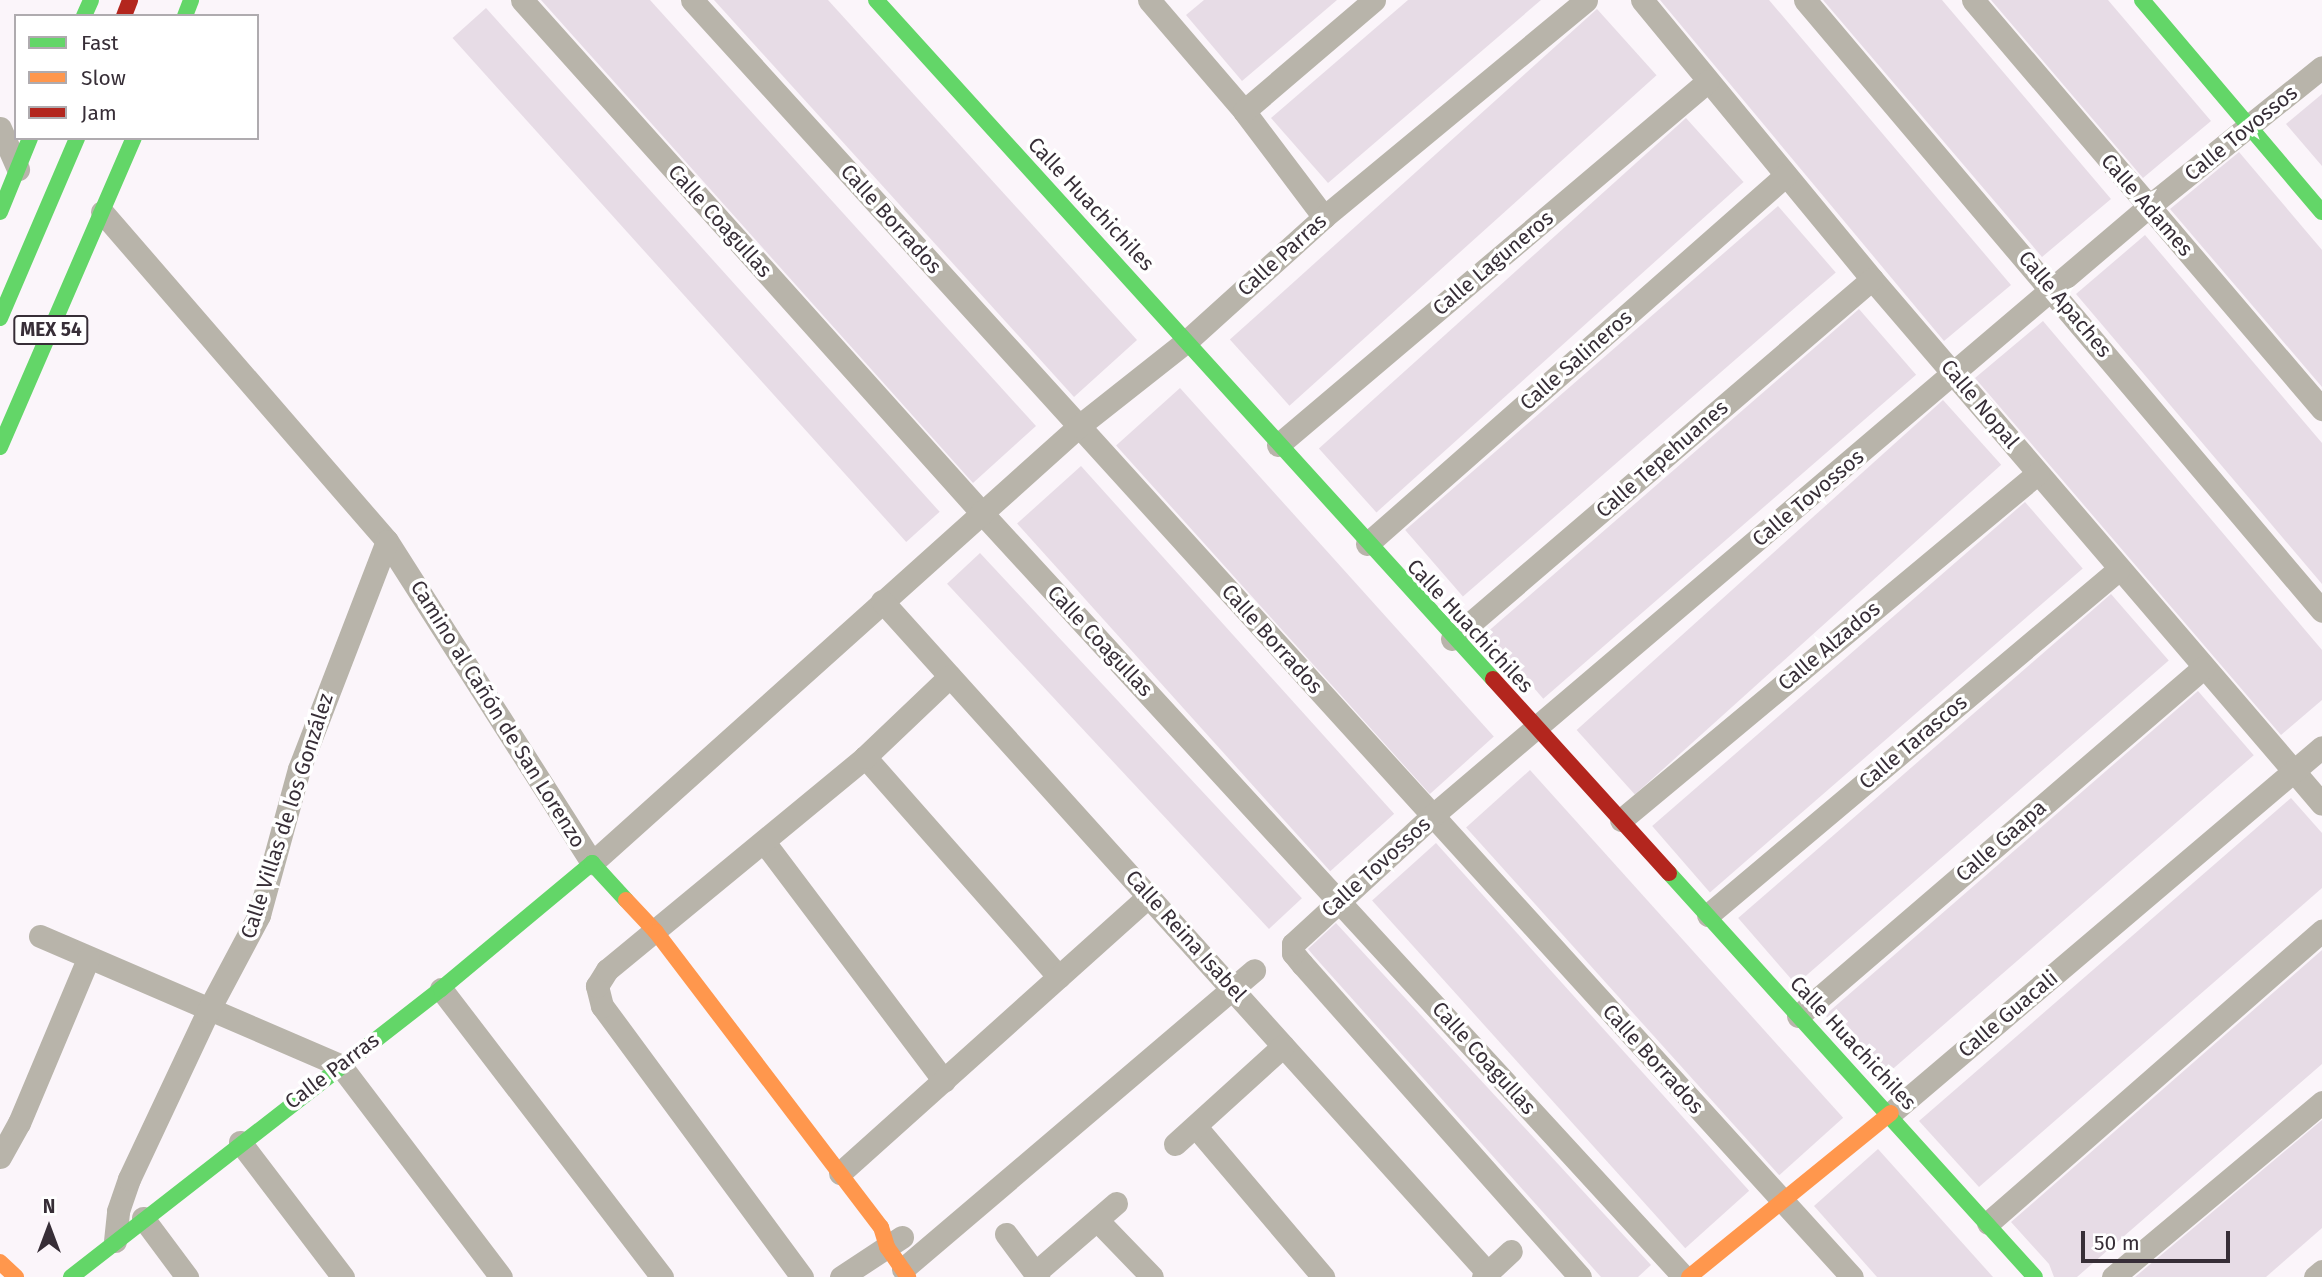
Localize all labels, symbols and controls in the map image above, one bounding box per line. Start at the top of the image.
legend [14,14,259,140]
text: Fast [81,30,119,56]
text: Slow [81,65,126,91]
street label: Calle Tovossos [2180,80,2302,186]
text: Jam [81,100,117,126]
street label: Calle Huachichiles [1023,132,1159,276]
street label: Calle Adames [2096,149,2198,261]
street label: Calle Borrados [835,159,947,279]
street label: Calle Coagullas [663,160,777,282]
street label: Calle Laguneros [1428,205,1558,321]
street label: Calle Parras [1232,209,1332,301]
street label: Calle Apaches [2013,246,2117,362]
street label: Calle Salineros [1515,305,1637,415]
road number: MEX 54 [12,314,90,346]
street label: Calle Nopal [1936,354,2024,454]
street label: Calle Tepehuanes [1591,395,1733,523]
street label: Calle Tovossos [1747,444,1869,552]
street label: Calle Huachichiles [1402,554,1538,698]
street label: Camino al Cañón de San Lorenzo [405,576,591,852]
street label: Calle Borrados [1216,579,1328,699]
street label: Calle Coagullas [1042,580,1158,702]
street label: Calle Alzados [1773,596,1885,696]
street label: Calle Villas de los González [235,690,339,942]
street label: Calle Tarascos [1854,690,1972,794]
street label: Calle Gaapa [1951,795,2051,887]
street label: Calle Tovossos [1316,812,1436,922]
street label: Calle Reina Isabel [1120,865,1252,1007]
street label: Calle Guacali [1953,965,2063,1063]
street label: Calle Huachichiles [1785,971,1921,1115]
street label: Calle Coagullas [1427,997,1541,1119]
street label: Calle Borrados [1597,999,1709,1119]
street label: Calle Parras [280,1028,384,1114]
north arrow [14,1193,84,1263]
text: N [43,1195,55,1218]
scale bar [2084,1218,2233,1262]
text: 50 m [2094,1230,2140,1256]

